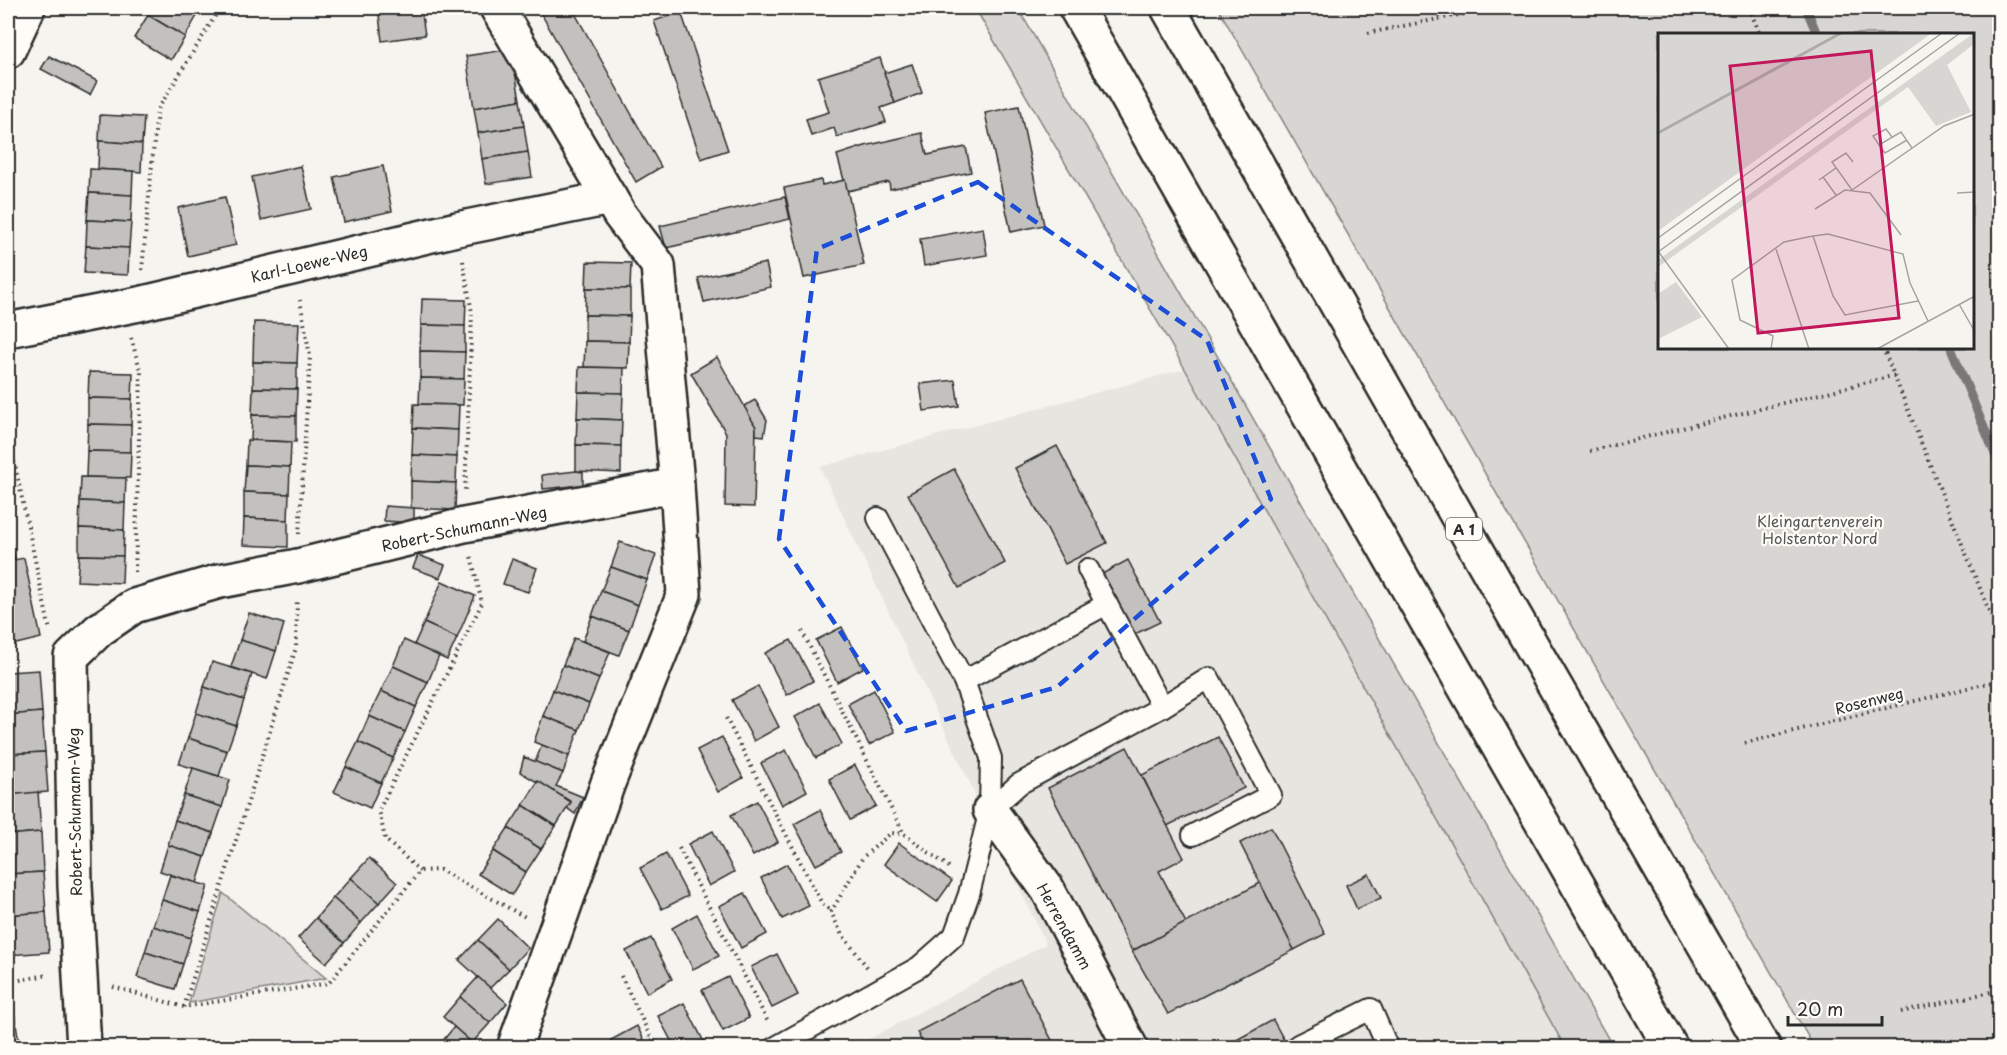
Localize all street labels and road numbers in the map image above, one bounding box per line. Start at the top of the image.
street label: Karl-Loewe-Weg [249,238,369,288]
street label: Robert-Schumann-Weg [379,499,549,557]
road number: A 1 [1446,518,1482,540]
street label: Rosenweg [1832,680,1906,720]
street label: Robert-Schumann-Weg [61,728,87,896]
street label: Herrendamm [1032,879,1098,973]

